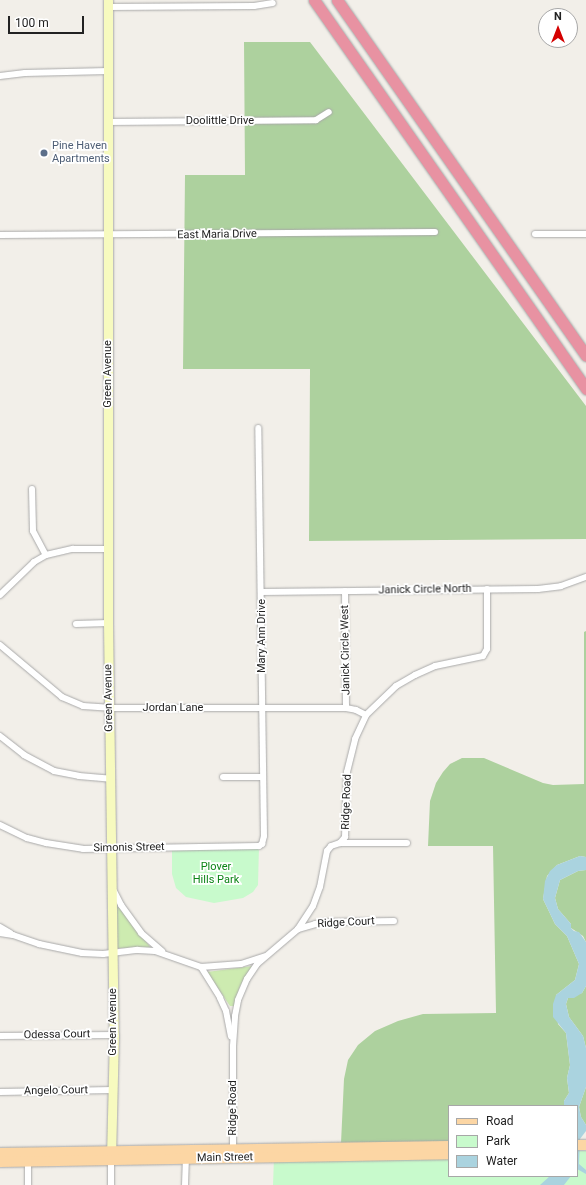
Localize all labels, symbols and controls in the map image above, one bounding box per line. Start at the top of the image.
scale bar [10,8,86,34]
north arrow [538,8,578,48]
text: N [554,10,562,23]
text: 100 m [15,16,49,30]
street label: Doolittle Drive [186,114,254,128]
place label: Pine Haven Apartments [52,140,110,166]
marker: Pine Haven Apartments [39,148,49,158]
street label: East Maria Drive [177,228,257,242]
street label: Green Avenue [101,340,115,408]
street label: Janick Circle North [378,583,472,597]
street label: Mary Ann Drive [255,599,269,673]
street label: Janick Circle West [339,605,353,695]
street label: Green Avenue [102,664,116,732]
street label: Jordan Lane [143,701,203,715]
street label: Ridge Road [339,774,355,830]
street label: Simonis Street [93,841,165,855]
park label: Plover Hills Park [193,861,239,887]
street label: Ridge Court [317,915,375,931]
street label: Green Avenue [106,988,120,1056]
street label: Odessa Court [24,1028,90,1042]
street label: Ridge Road [226,1080,240,1136]
street label: Angelo Court [24,1084,88,1098]
legend [448,1105,578,1177]
text: Road [486,1114,514,1128]
text: Park [486,1134,510,1148]
street label: Main Street [197,1151,253,1165]
text: Water [486,1154,517,1168]

